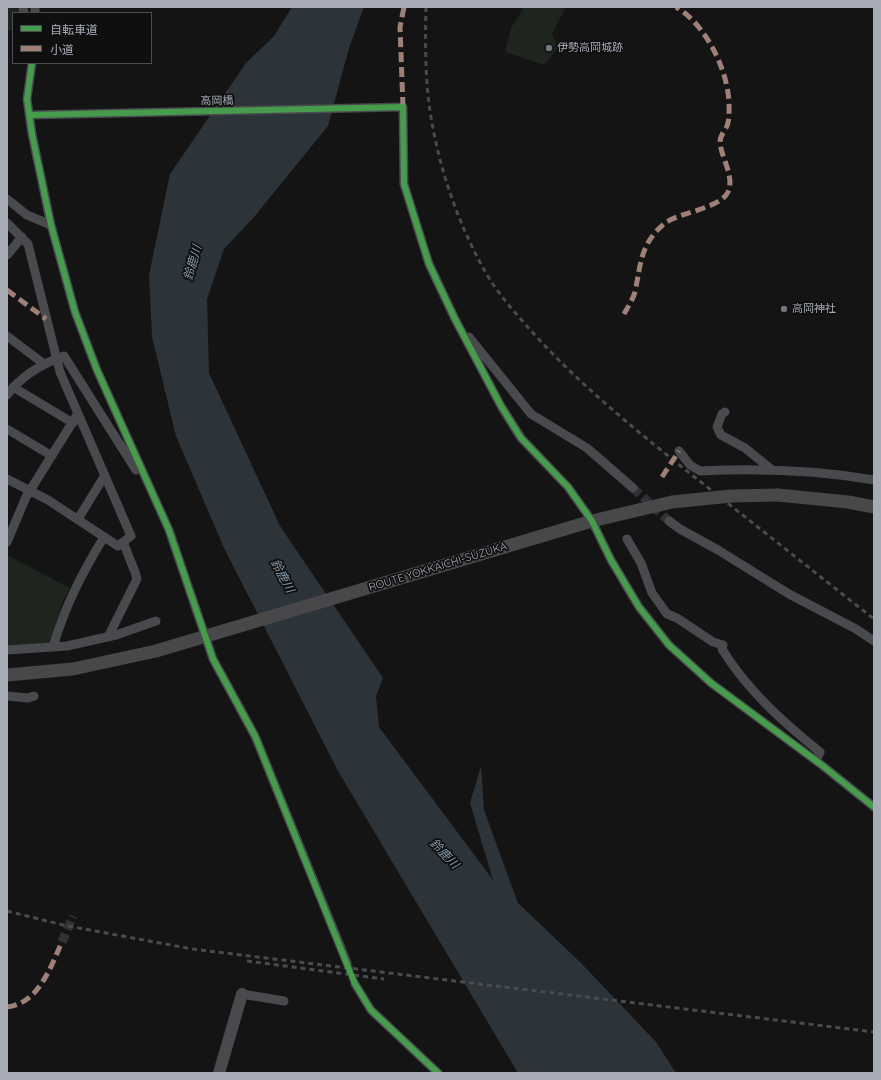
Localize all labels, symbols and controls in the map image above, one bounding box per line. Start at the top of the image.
legend [12,12,152,64]
text: 自転車道 [50,22,98,37]
place label: 伊勢高岡城跡 [557,41,623,55]
text: 小道 [50,42,74,57]
marker: 伊勢高岡城跡 [544,43,554,53]
street label: 高岡橋 [200,94,234,108]
water label: 鈴鹿川 [181,244,205,282]
place label: 高岡神社 [792,302,836,316]
marker: 高岡神社 [779,304,789,314]
street label: ROUTE YOKKAICHI-SUZUKA [367,540,509,594]
water label: 鈴鹿川 [267,557,297,595]
water label: 鈴鹿川 [426,836,462,872]

